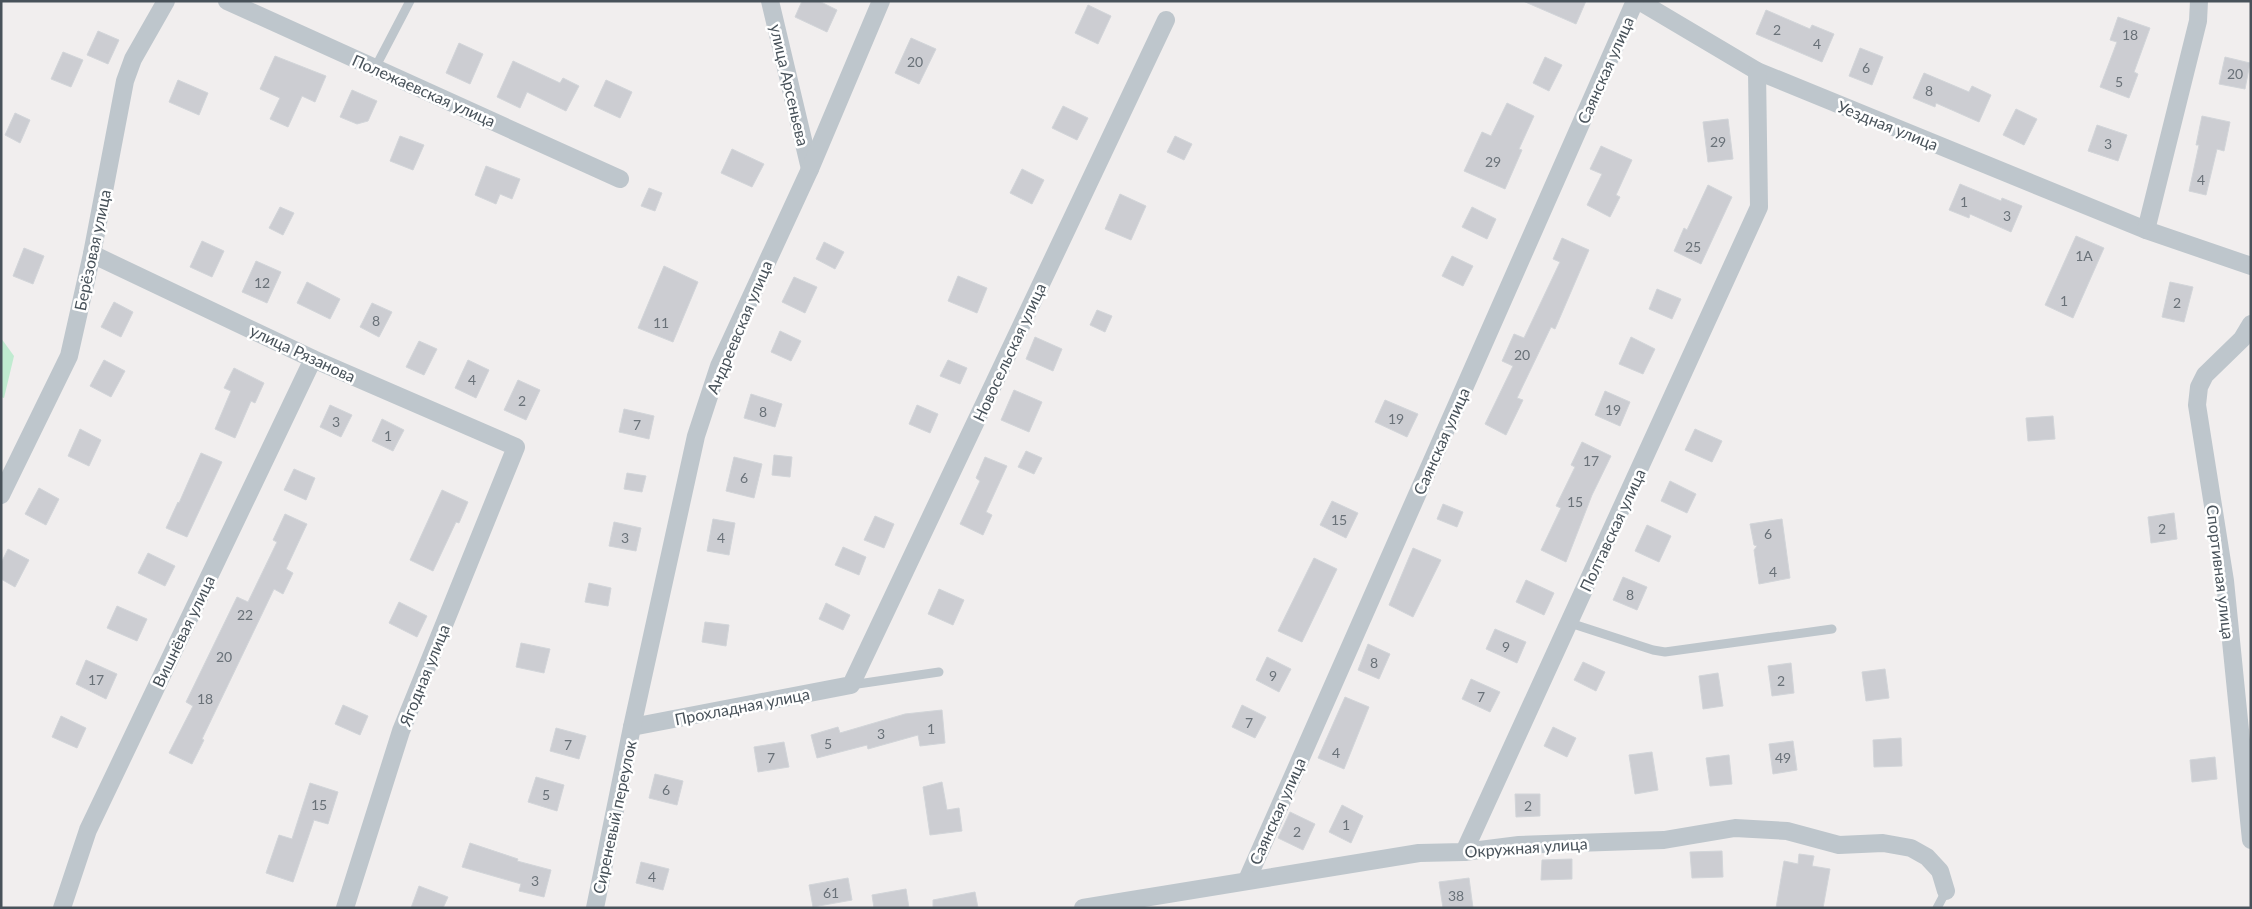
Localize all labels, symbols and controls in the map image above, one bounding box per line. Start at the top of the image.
street label: Саянская улица [1573,14,1637,126]
house number: 2 [1773,21,1781,38]
street label: улица Арсеньева [767,22,813,148]
house number: 18 [2122,26,2138,43]
house number: 4 [1813,35,1821,52]
street label: Полежаевская улица [350,50,498,130]
house number: 20 [907,53,923,70]
house number: 6 [1862,59,1870,76]
house number: 20 [2227,65,2243,82]
house number: 5 [2115,73,2123,90]
house number: 8 [1925,82,1933,99]
street label: Уездная улица [1835,96,1941,154]
house number: 29 [1710,133,1726,150]
house number: 3 [2104,135,2112,152]
house number: 29 [1485,153,1501,170]
house number: 4 [2197,171,2205,188]
street label: Берёзовая улица [70,188,114,312]
house number: 1 [1960,193,1968,210]
house number: 3 [2003,207,2011,224]
house number: 25 [1685,238,1701,255]
house number: 1А [2075,247,2093,264]
street label: Андреевская улица [702,257,776,397]
house number: 12 [254,274,270,291]
street label: Новосельская улица [969,280,1049,424]
house number: 1 [2060,292,2068,309]
house number: 2 [2173,294,2181,311]
house number: 8 [372,312,380,329]
house number: 11 [653,314,669,331]
street label: улица Рязанова [247,320,359,386]
house number: 20 [1514,346,1530,363]
house number: 4 [468,371,476,388]
street label: Саянская улица [1409,385,1473,497]
house number: 2 [518,392,526,409]
house number: 19 [1605,401,1621,418]
house number: 8 [759,403,767,420]
house number: 19 [1388,410,1404,427]
house number: 3 [332,413,340,430]
house number: 7 [633,416,641,433]
house number: 1 [384,427,392,444]
house number: 17 [1583,452,1599,469]
street label: Полтавская улица [1575,466,1649,594]
house number: 6 [740,469,748,486]
house number: 15 [1567,493,1583,510]
street label: Спортивная улица [2203,504,2239,640]
house number: 15 [1331,511,1347,528]
house number: 2 [2158,520,2166,537]
house number: 6 [1764,525,1772,542]
house number: 3 [621,529,629,546]
house number: 4 [717,529,725,546]
house number: 4 [1769,563,1777,580]
street label: Вишнёвая улица [148,572,218,690]
house number: 8 [1626,586,1634,603]
house number: 22 [237,606,253,623]
street label: Ягодная улица [395,621,453,730]
house number: 9 [1502,638,1510,655]
house number: 20 [216,648,232,665]
house number: 8 [1370,654,1378,671]
house number: 9 [1269,667,1277,684]
house number: 17 [88,671,104,688]
house number: 2 [1777,672,1785,689]
street label: Прохладная улица [673,684,811,728]
house number: 7 [1477,688,1485,705]
house number: 18 [197,690,213,707]
house number: 7 [1245,714,1253,731]
house number: 1 [927,720,935,737]
house number: 3 [877,725,885,742]
house number: 5 [824,735,832,752]
house number: 7 [564,736,572,753]
street label: Сиреневый переулок [588,738,640,895]
house number: 4 [1332,744,1340,761]
house number: 7 [767,749,775,766]
house number: 49 [1775,749,1791,766]
street label: Саянская улица [1245,755,1309,867]
house number: 6 [662,781,670,798]
house number: 5 [542,786,550,803]
house number: 15 [311,796,327,813]
house number: 2 [1524,797,1532,814]
house number: 1 [1342,816,1350,833]
house number: 2 [1293,823,1301,840]
street label: Окружная улица [1464,833,1588,861]
house number: 4 [648,868,656,885]
house number: 3 [531,872,539,889]
house number: 61 [823,884,839,901]
house number: 38 [1448,887,1464,904]

